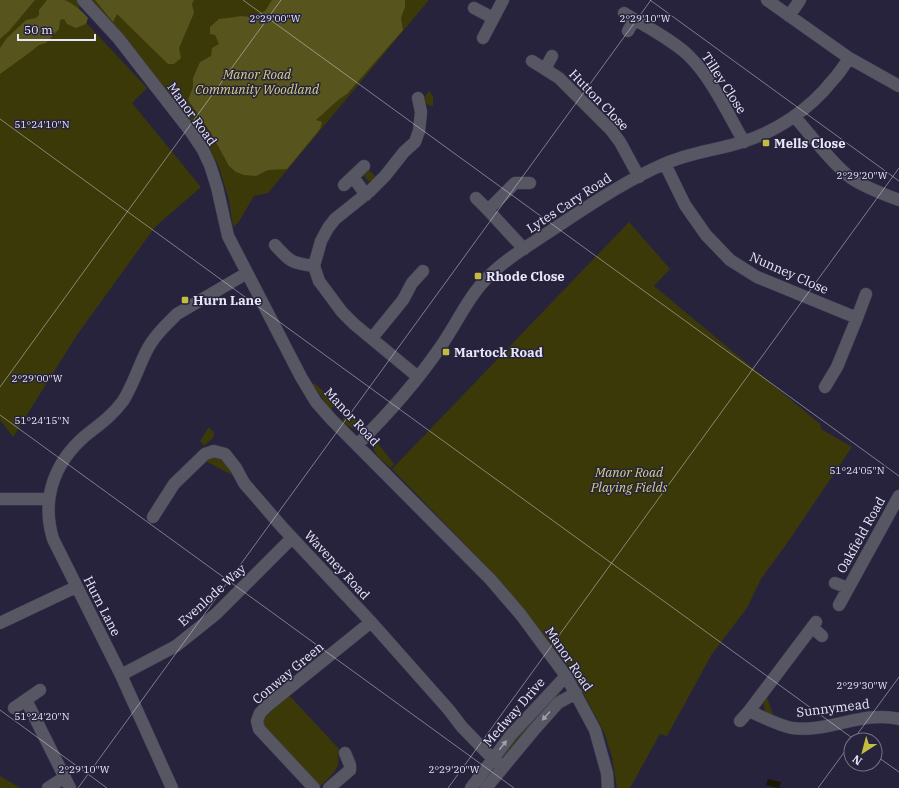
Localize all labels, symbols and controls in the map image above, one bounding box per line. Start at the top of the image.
text: 2°29'00"W [249,12,301,25]
text: 2°29'10"W [619,12,671,25]
scale bar [18,16,95,42]
text: 50 m [24,22,53,37]
street label: Tilley Close [698,49,750,117]
park label: Manor Road Community Woodland [195,66,320,98]
street label: Hutton Close [565,66,633,134]
street label: Manor Road [163,79,221,149]
text: 51°24'10"N [15,118,70,131]
place label: Mells Close [774,135,846,152]
marker: Mells Close [761,138,771,148]
street label: Lytes Cary Road [523,169,615,237]
text: 2°29'20"W [836,169,888,182]
street label: Nunney Close [747,248,831,298]
place label: Rhode Close [486,268,565,285]
marker: Rhode Close [473,271,483,281]
place label: Hurn Lane [193,292,262,309]
marker: Hurn Lane [180,295,190,305]
place label: Martock Road [454,344,543,361]
marker: Martock Road [441,347,451,357]
text: 2°29'00"W [11,372,63,385]
street label: Manor Road [321,384,383,450]
text: 51°24'15"N [15,414,70,427]
park label: Manor Road Playing Fields [590,464,667,496]
text: 51°24'05"N [830,464,885,477]
street label: Oakfield Road [833,494,889,576]
street label: Waveney Road [301,527,374,603]
street label: Evenlode Way [175,560,249,630]
street label: Hurn Lane [80,573,124,639]
street label: Manor Road [541,624,597,694]
street label: Conway Green [249,638,327,708]
street label: Medway Drive [479,674,549,750]
text: 2°29'30"W [836,679,888,692]
street label: Sunnymead [795,695,871,721]
text: 51°24'20"N [15,710,70,723]
one-way arrow [541,711,550,722]
north arrow [843,732,883,772]
one-way arrow [499,740,507,751]
text: N [849,752,865,768]
text: 2°29'10"W [58,763,110,776]
text: 2°29'20"W [428,763,480,776]

